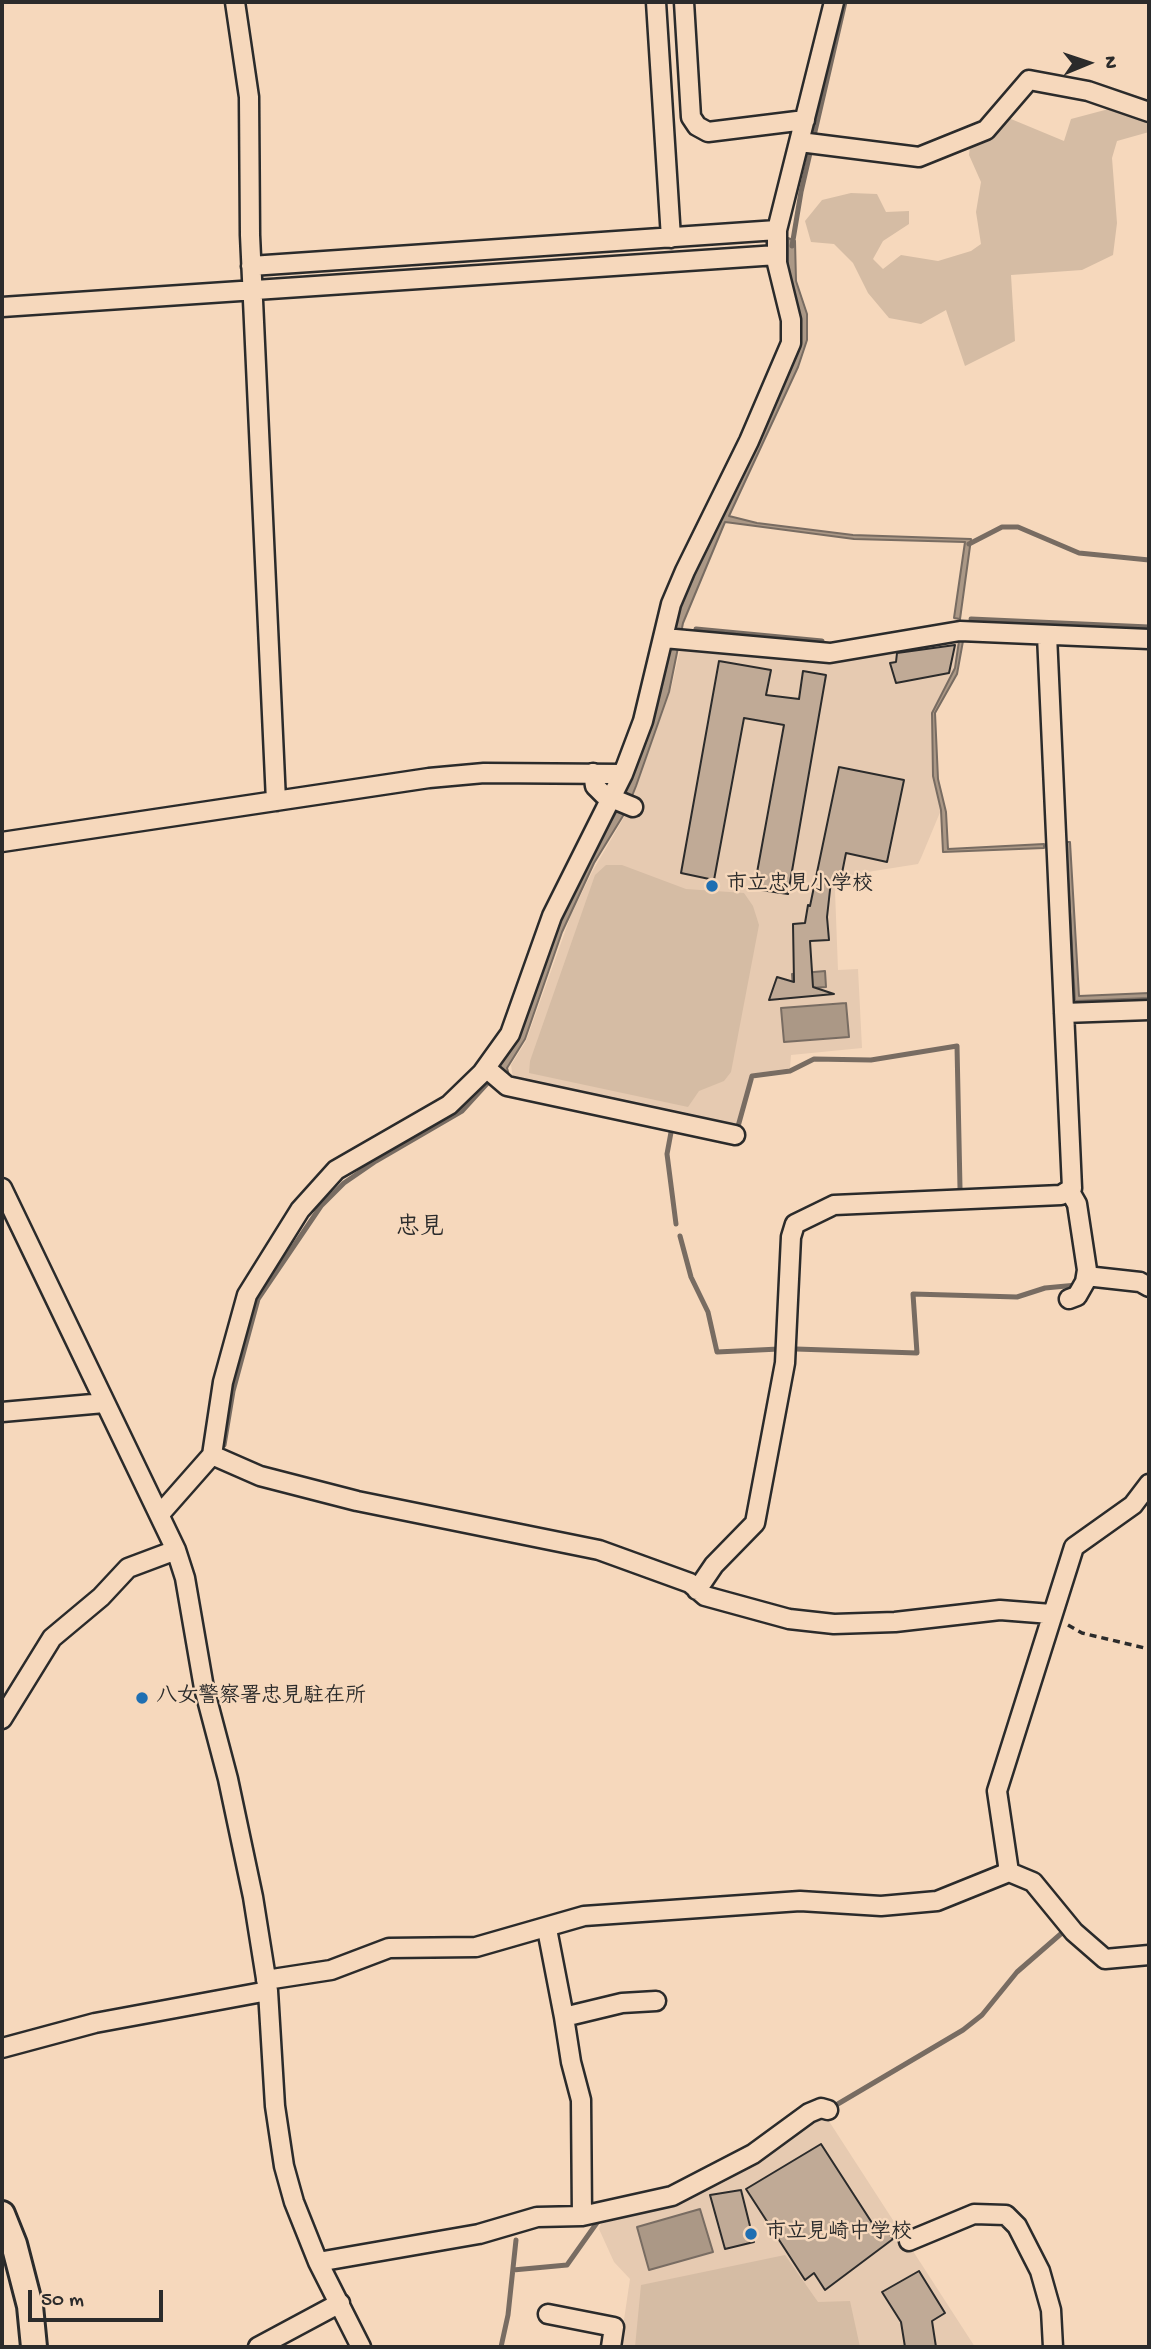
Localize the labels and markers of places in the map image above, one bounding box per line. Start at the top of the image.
place label: 市立忠見小学校 [726,873,873,899]
marker: 市立忠見小学校 [704,878,720,894]
place label: 八女警察署忠見駐在所 [156,1685,366,1711]
marker: 八女警察署忠見駐在所 [134,1690,150,1706]
place label: 市立見崎中学校 [765,2221,912,2247]
marker: 市立見崎中学校 [743,2226,759,2242]

